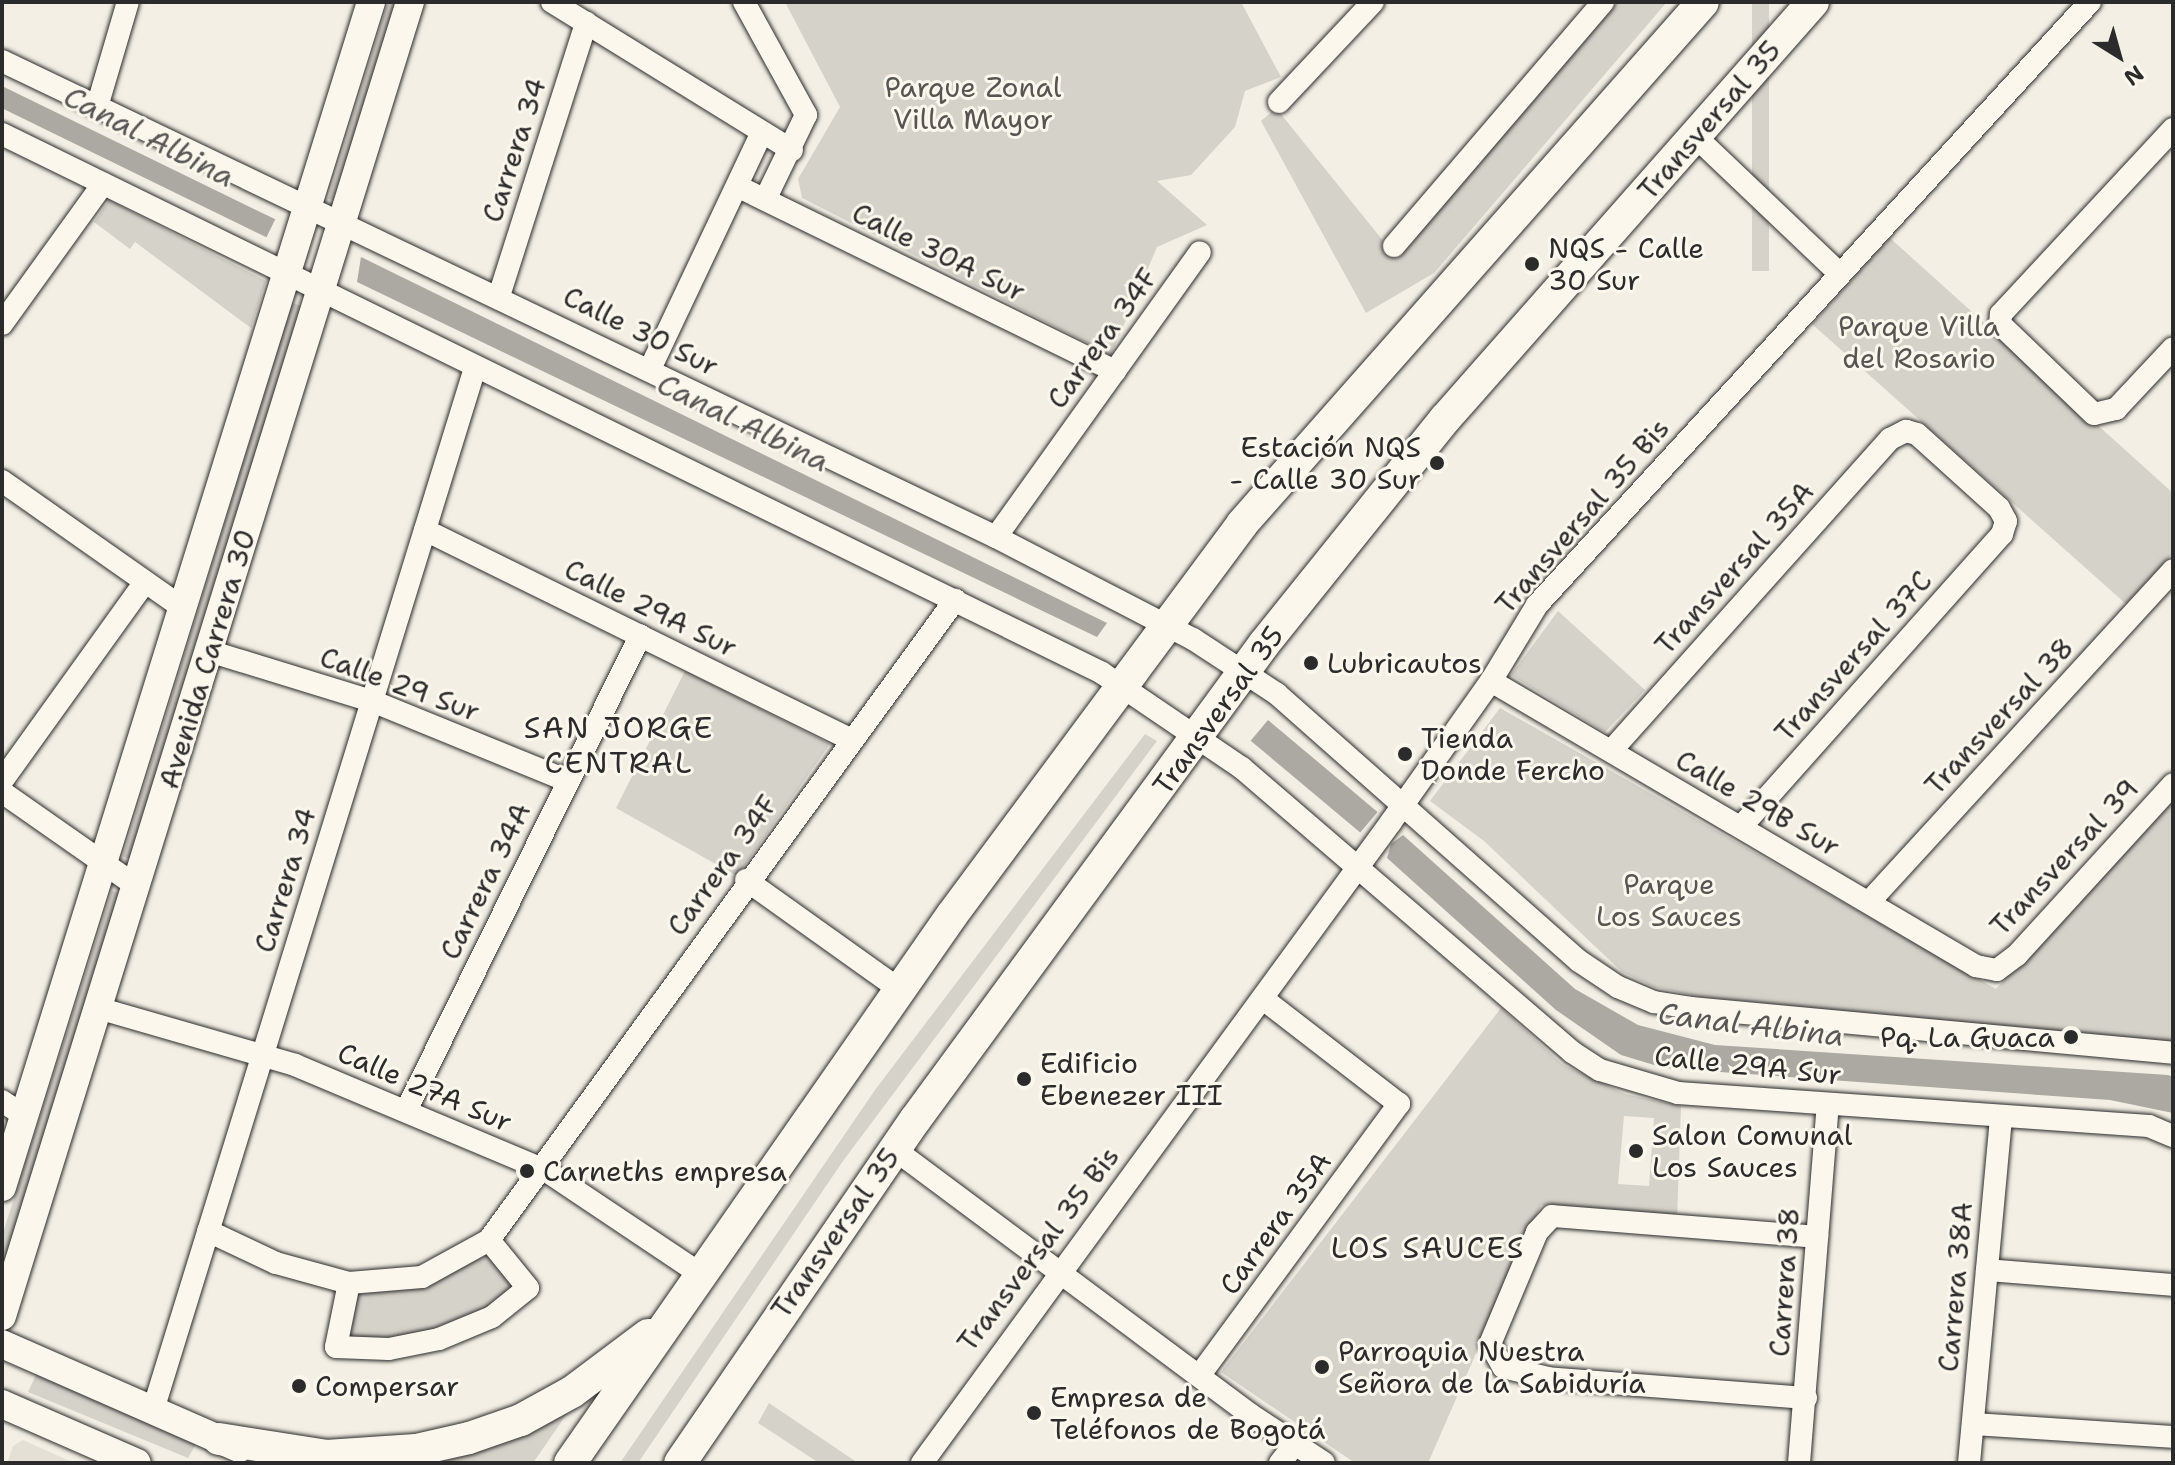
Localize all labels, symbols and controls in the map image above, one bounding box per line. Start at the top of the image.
north arrow [2079,16,2159,96]
street label: Transversal 35 [1631,33,1787,207]
text: N [2118,59,2149,92]
park label: Parque Zonal Villa Mayor [885,70,1061,136]
street label: Carrera 34 [475,74,553,226]
water label: Canal Albina [58,79,240,195]
street label: Calle 30A Sur [847,196,1031,308]
place label: NQS - Calle 30 Sur [1548,231,1704,297]
marker: NQS - Calle 30 Sur [1523,255,1541,273]
street label: Carrera 34F [1040,261,1164,415]
street label: Calle 30 Sur [558,279,724,383]
park label: Parque Villa del Rosario [1838,309,2000,375]
water label: Canal Albina [651,366,835,480]
street label: Transversal 35 Bis [1488,411,1676,621]
place label: Estación NQS - Calle 30 Sur [1229,430,1421,496]
marker: Estación NQS - Calle 30 Sur [1428,454,1446,472]
street label: Transversal 35A [1648,475,1820,661]
street label: Avenida Carrera 30 [152,525,262,793]
street label: Calle 29A Sur [559,552,743,664]
street label: Transversal 37C [1767,564,1939,748]
street label: Transversal 35 [1146,619,1290,801]
street label: Transversal 38 [1918,630,2080,802]
street label: Calle 29 Sur [316,640,484,728]
place label: Lubricautos [1327,646,1482,680]
marker: Lubricautos [1302,654,1320,672]
district label: SAN JORGE CENTRAL [524,710,714,780]
place label: Tienda Donde Fercho [1421,721,1605,787]
street label: Calle 29B Sur [1670,742,1846,864]
marker: Tienda Donde Fercho [1396,745,1414,763]
street label: Transversal 39 [1983,772,2145,942]
street label: Carrera 34F [660,788,784,942]
street label: Carrera 34A [433,797,537,965]
street label: Carrera 34 [247,804,323,956]
park label: Parque Los Sauces [1596,867,1742,933]
water label: Canal Albina [1656,996,1846,1054]
place label: Pq. La Guaca [1880,1020,2055,1054]
marker: Pq. La Guaca [2062,1028,2080,1046]
street label: Calle 27A Sur [333,1035,517,1139]
street label: Calle 29A Sur [1653,1038,1843,1092]
place label: Edificio Ebenezer III [1040,1046,1223,1112]
marker: Edificio Ebenezer III [1015,1070,1033,1088]
place label: Salon Comunal Los Sauces [1652,1118,1852,1184]
street label: Transversal 35 Bis [950,1140,1126,1358]
street label: Transversal 35 [764,1141,906,1325]
marker: Salon Comunal Los Sauces [1627,1142,1645,1160]
street label: Carrera 35A [1212,1145,1338,1301]
place label: Carneths empresa [543,1154,787,1188]
marker: Carneths empresa [518,1162,536,1180]
street label: Carrera 38A [1931,1201,1979,1373]
street label: Carrera 38 [1762,1206,1806,1358]
district label: LOS SAUCES [1331,1230,1525,1266]
place label: Parroquia Nuestra Señora de la Sabiduría [1338,1334,1646,1400]
marker: Parroquia Nuestra Señora de la Sabiduría [1313,1358,1331,1376]
place label: Compersar [315,1369,459,1403]
marker: Compersar [290,1377,308,1395]
place label: Empresa de Teléfonos de Bogotá [1050,1380,1325,1446]
marker: Empresa de Teléfonos de Bogotá [1025,1404,1043,1422]

